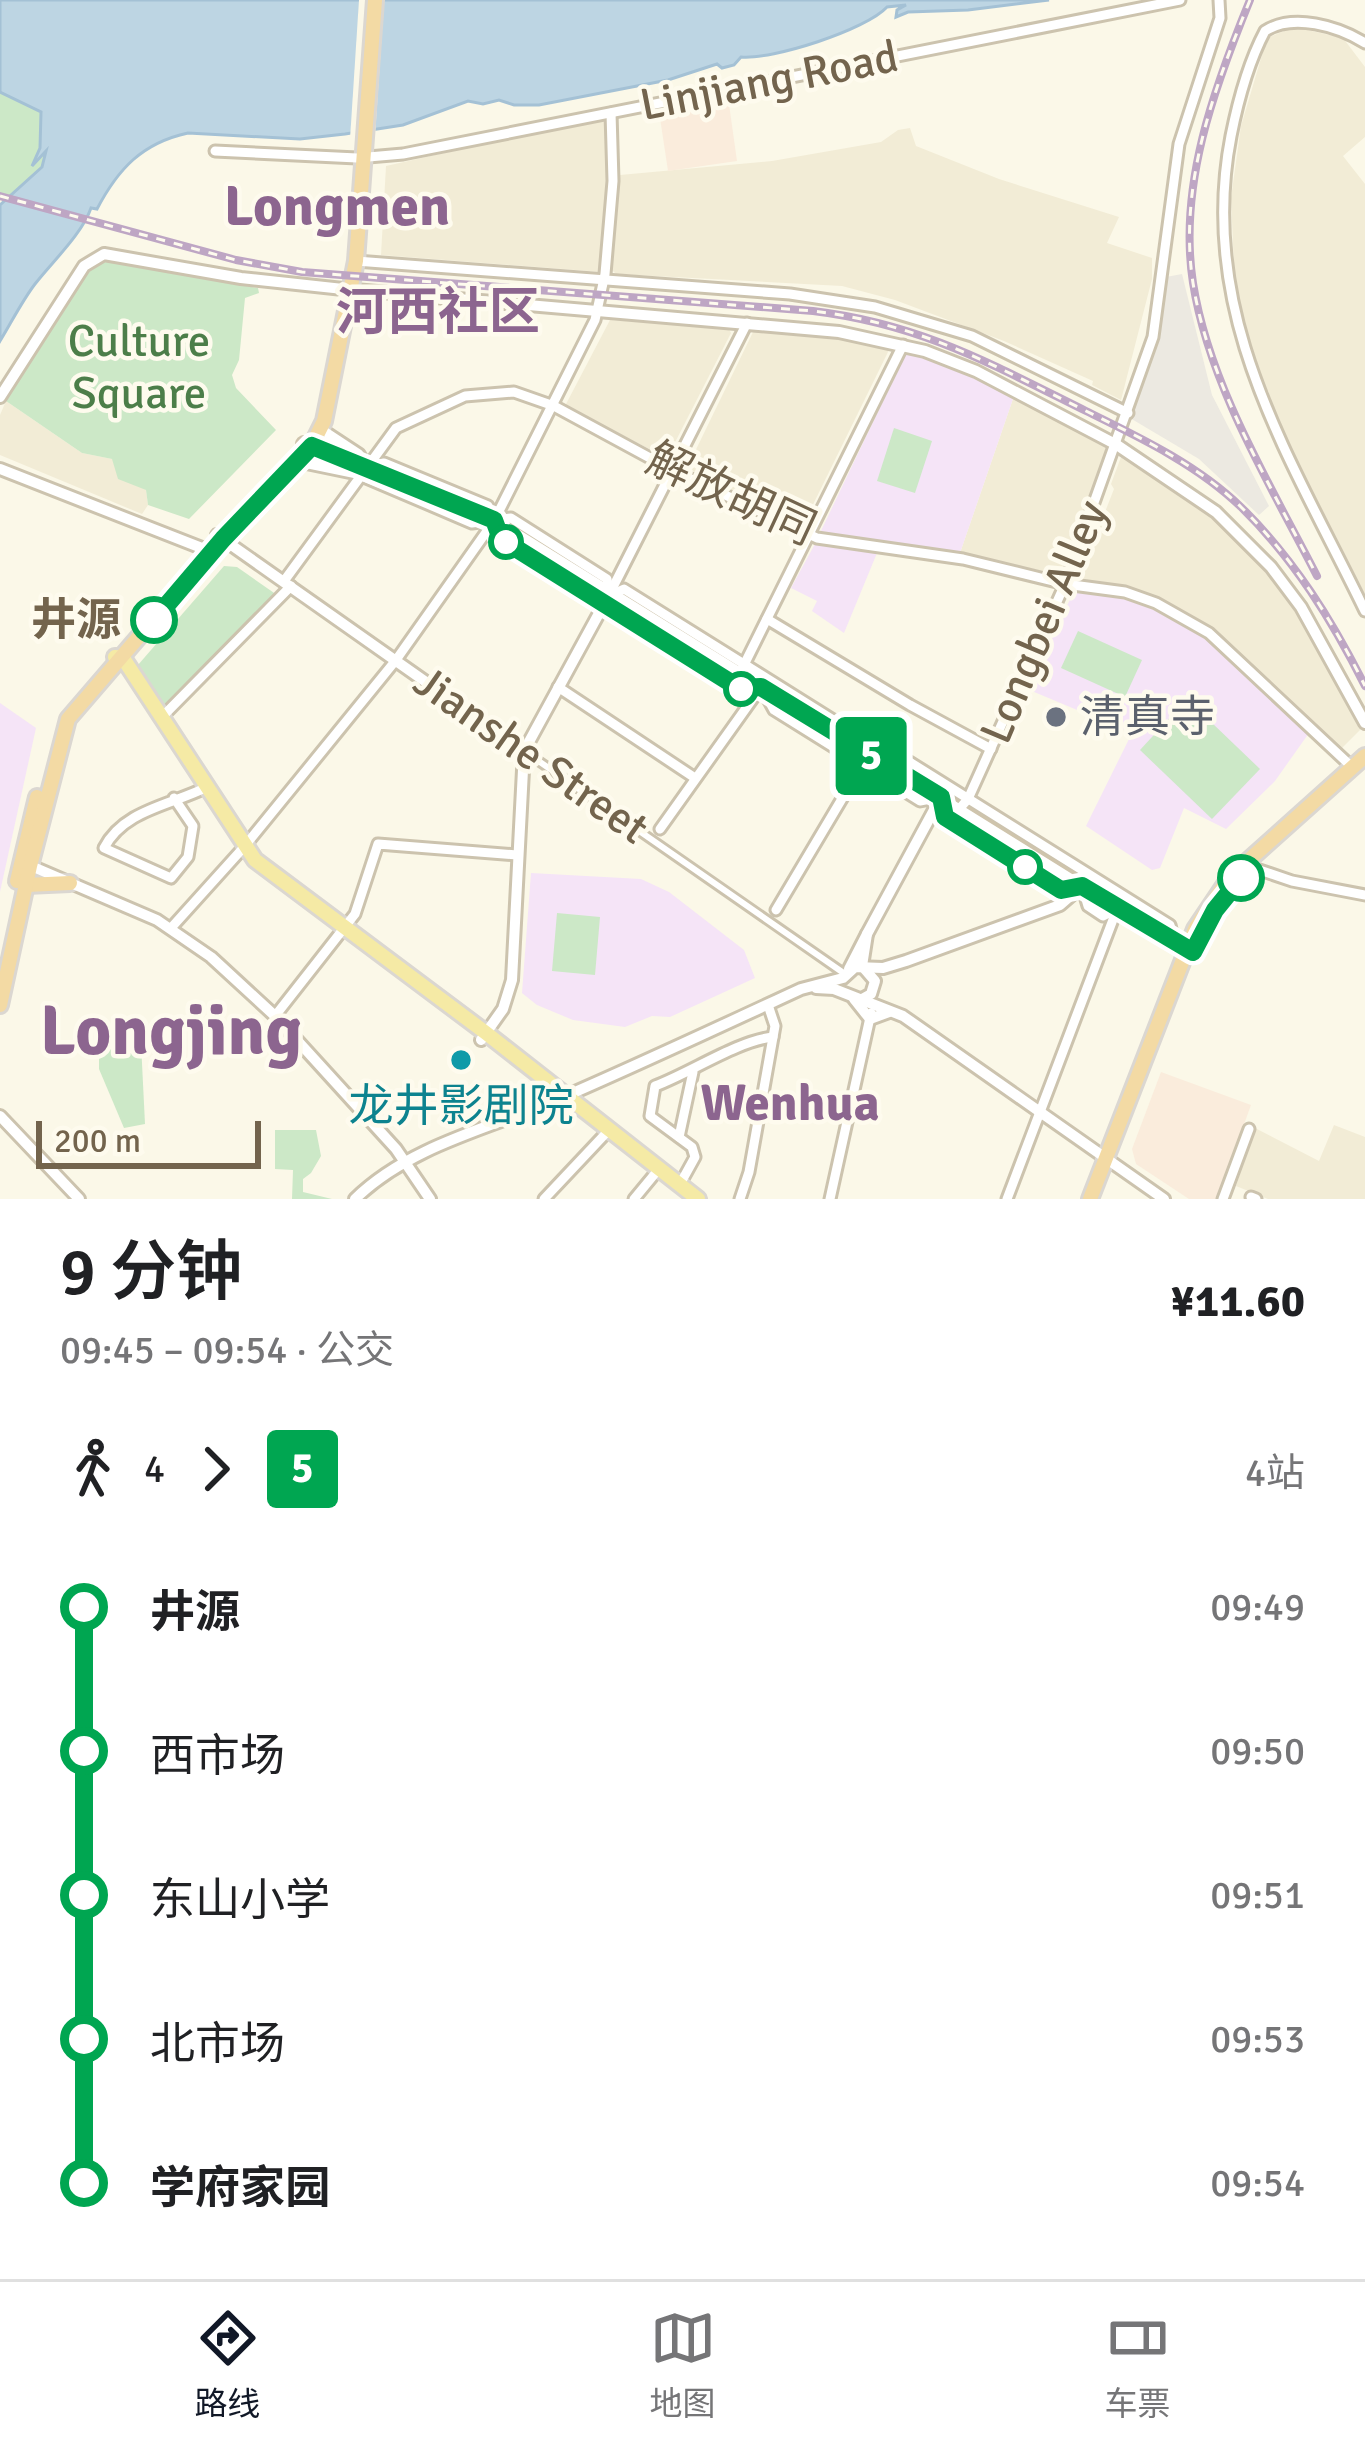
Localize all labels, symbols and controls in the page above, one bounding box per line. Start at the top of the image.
street label: Linjiang Road [635,29,903,133]
district label: Longmen [224,171,450,242]
district label: 河西社区 [336,281,540,344]
park label: Culture Square [68,314,210,421]
street label: 解放胡同 [638,431,824,557]
street label: Longbei Alley [968,493,1120,751]
unlabelled marker [490,526,522,558]
place label: 井源 [31,593,121,648]
marker: 井源 [132,598,176,642]
street label: Jianshe Street [403,654,659,856]
unlabelled marker [725,673,757,705]
place label: 清真寺 [1080,690,1215,745]
marker: 清真寺 [1043,704,1069,730]
line badge: 5 [832,717,910,795]
text: 5 [860,730,882,781]
unlabelled marker [1009,851,1041,883]
unlabelled marker [1219,856,1263,900]
district label: Longjing [40,989,302,1074]
marker: 龙井影剧院 [448,1047,474,1073]
district label: Wenhua [700,1072,880,1135]
place label: 龙井影剧院 [348,1079,574,1134]
scale bar [36,1115,261,1168]
text: 200 m [54,1121,141,1162]
text: 9 分钟 [60,1232,242,1313]
text: ¥11.60 [1171,1274,1305,1329]
text: 09:45 – 09:54 · 公交 [60,1326,394,1374]
icon: walk [60,1436,126,1502]
icon: forward [183,1436,249,1502]
text: 5 [291,1443,314,1494]
text: 4 [144,1445,165,1493]
text: 4站 [1245,1449,1305,1497]
text: 09:49 [1210,1583,1305,1631]
text: 井源 [150,1585,240,1640]
text: 09:50 [1210,1727,1305,1775]
text: 西市场 [150,1729,285,1784]
text: 09:51 [1210,1871,1305,1919]
text: 东山小学 [150,1873,330,1928]
text: 09:53 [1210,2015,1305,2063]
text: 北市场 [150,2017,285,2072]
text: 09:54 [1210,2159,1305,2207]
text: 学府家园 [150,2161,330,2216]
tab: 路线 [195,2305,261,2425]
tab: 地图 [650,2305,716,2425]
tab: 车票 [1105,2305,1171,2425]

